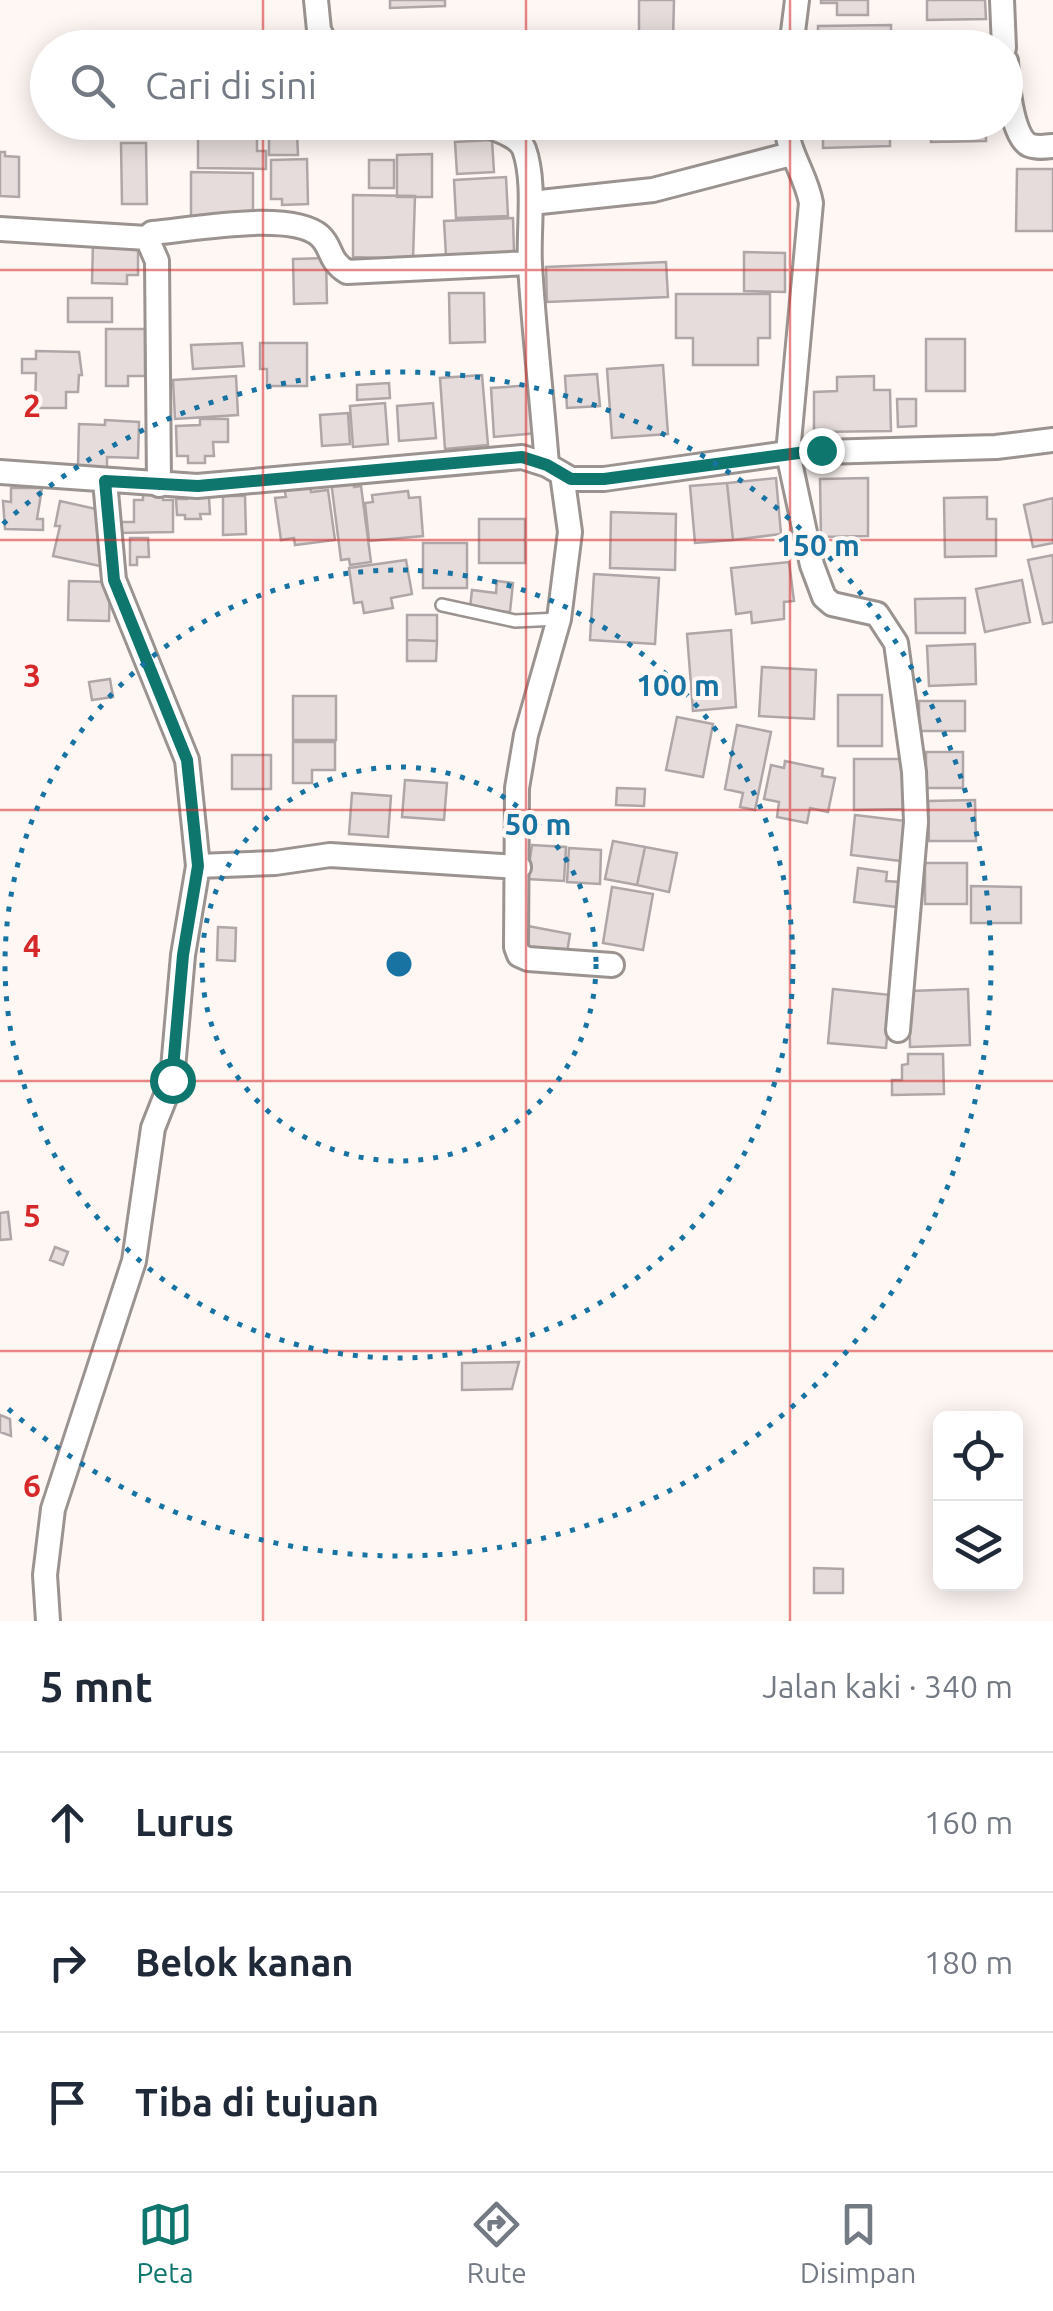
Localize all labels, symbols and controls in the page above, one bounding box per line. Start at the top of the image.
search box [30,30,1023,140]
icon: search [65,58,120,113]
text: Cari di sini [145,64,317,106]
text: 2 [23,387,41,423]
route end [799,428,845,474]
text: 150 m [776,528,860,562]
text: 3 [23,657,41,693]
text: 100 m [636,668,720,702]
text: 50 m [505,807,571,841]
text: 4 [23,927,41,963]
centre of rings [381,946,417,982]
route start [150,1058,196,1104]
text: 5 [23,1197,41,1233]
map controls [933,1411,1023,1591]
button: locate [933,1411,1023,1501]
text: 6 [23,1467,41,1503]
button: layers [933,1501,1023,1591]
text: 5 mnt [40,1663,153,1710]
text: Jalan kaki · 340 m [762,1668,1013,1704]
icon: ahead [40,1795,95,1850]
text: Lurus [135,1801,234,1843]
text: 160 m [924,1804,1013,1840]
icon: right [40,1935,95,1990]
text: Belok kanan [135,1941,354,1983]
text: 180 m [924,1944,1013,1980]
icon: arrive [40,2075,95,2130]
text: Tiba di tujuan [135,2081,379,2123]
tab: Peta [137,2197,194,2288]
tab: Rute [467,2197,527,2288]
tab: Disimpan [800,2197,916,2288]

